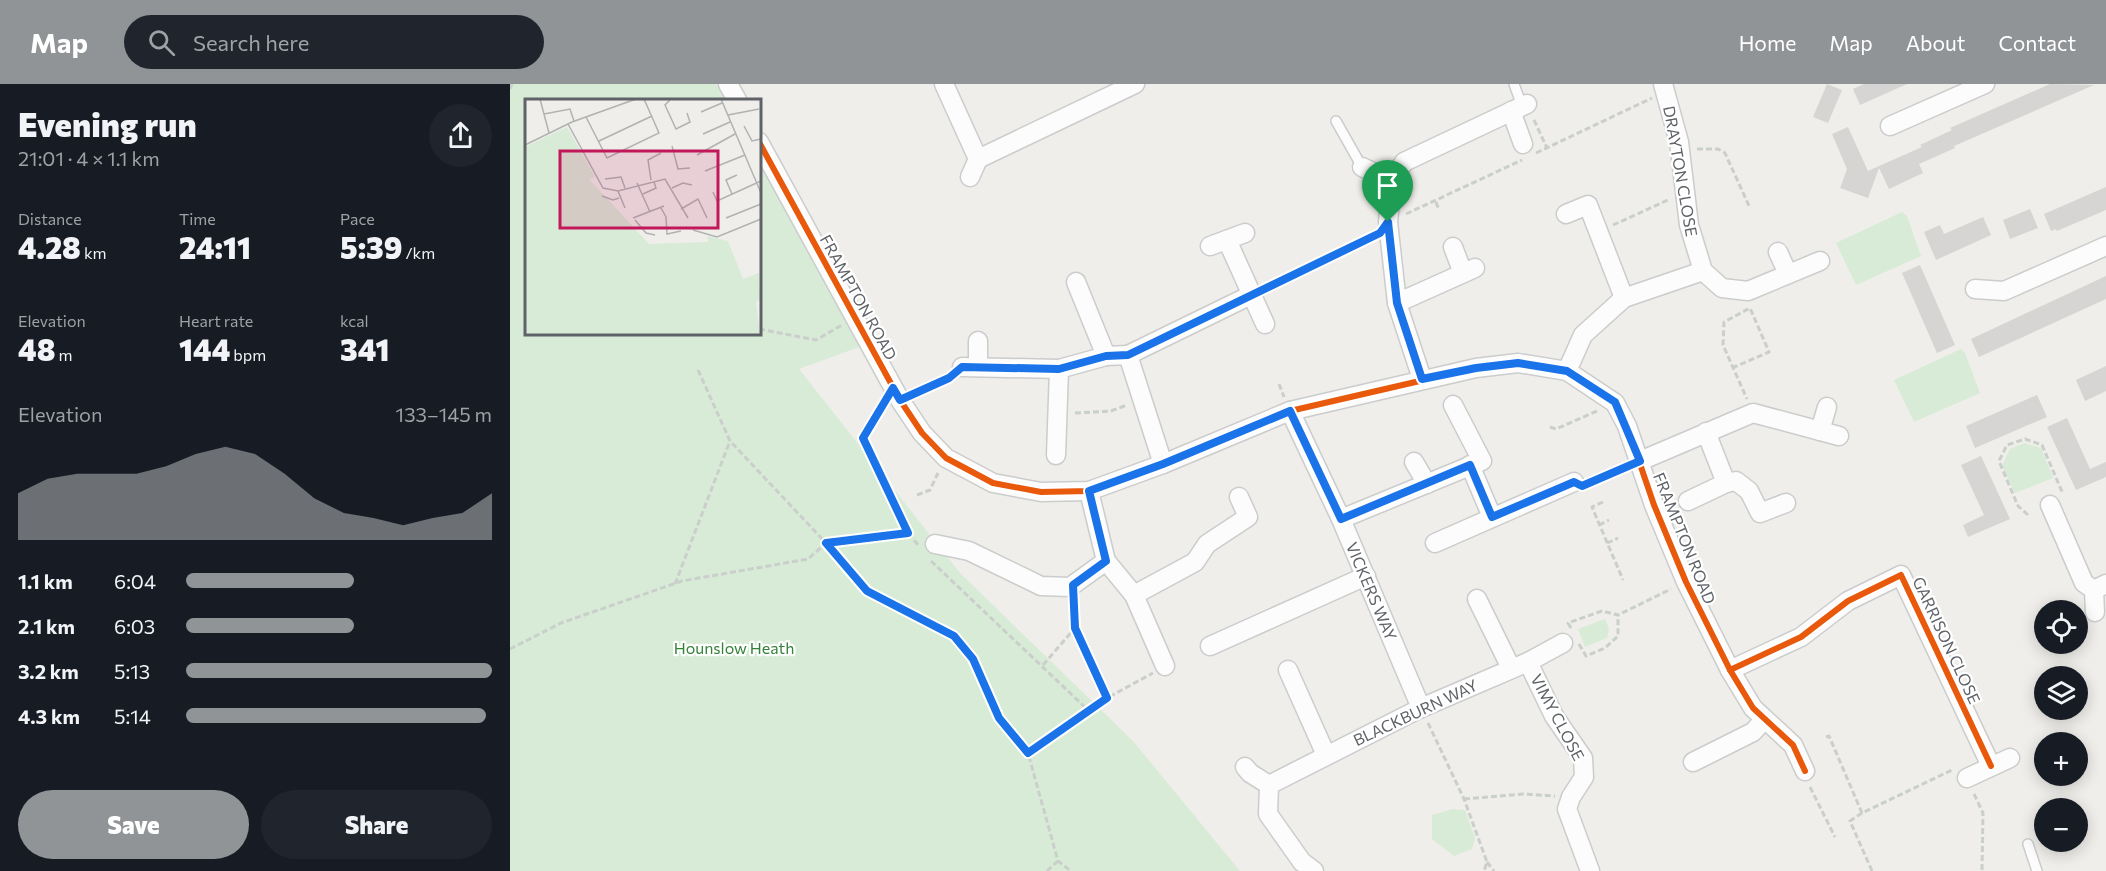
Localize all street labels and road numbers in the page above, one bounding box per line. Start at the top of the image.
street label: DRAYTON CLOSE [1660,104,1702,238]
street label: FRAMPTON ROAD [817,231,901,363]
street label: FRAMPTON ROAD [1650,469,1720,607]
street label: VICKERS WAY [1343,539,1401,644]
street label: GARRISON CLOSE [1909,573,1985,707]
street label: VIMY CLOSE [1527,671,1589,763]
street label: BLACKBURN WAY [1350,675,1481,749]

